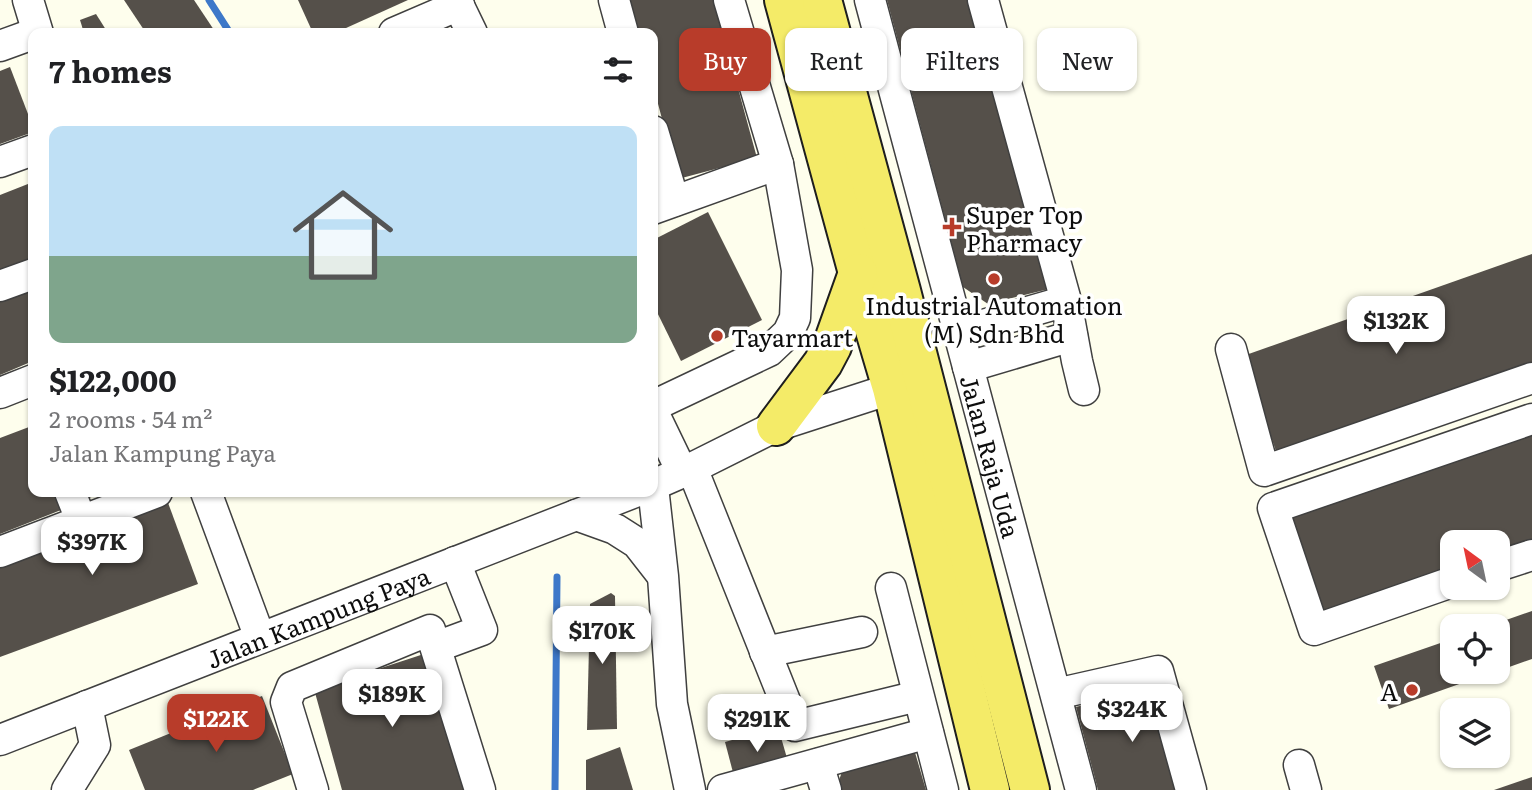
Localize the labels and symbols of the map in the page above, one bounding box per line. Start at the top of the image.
place label: Super Top Pharmacy [966,196,1083,259]
marker: Super Top Pharmacy [944,219,960,235]
marker: Industrial Automation (M) Sdn Bhd [986,271,1002,287]
place label: Industrial Automation (M) Sdn Bhd [865,287,1123,350]
pin: $132K [1347,296,1445,356]
place label: Tayarmart [731,319,853,354]
marker: Tayarmart [709,328,725,344]
street label: Jalan Raja Uda [953,371,1030,541]
pin: $397K [43,518,141,577]
north arrow [1440,530,1510,600]
street label: Jalan Kampung Paya [201,557,434,675]
pin: $170K [553,606,651,666]
pin: $189K [343,670,441,729]
place label: A [1380,673,1398,708]
marker: A [1404,682,1420,698]
pin: $324K [1083,684,1181,744]
pin: $122K [167,694,265,754]
pin: $291K [708,694,806,754]

